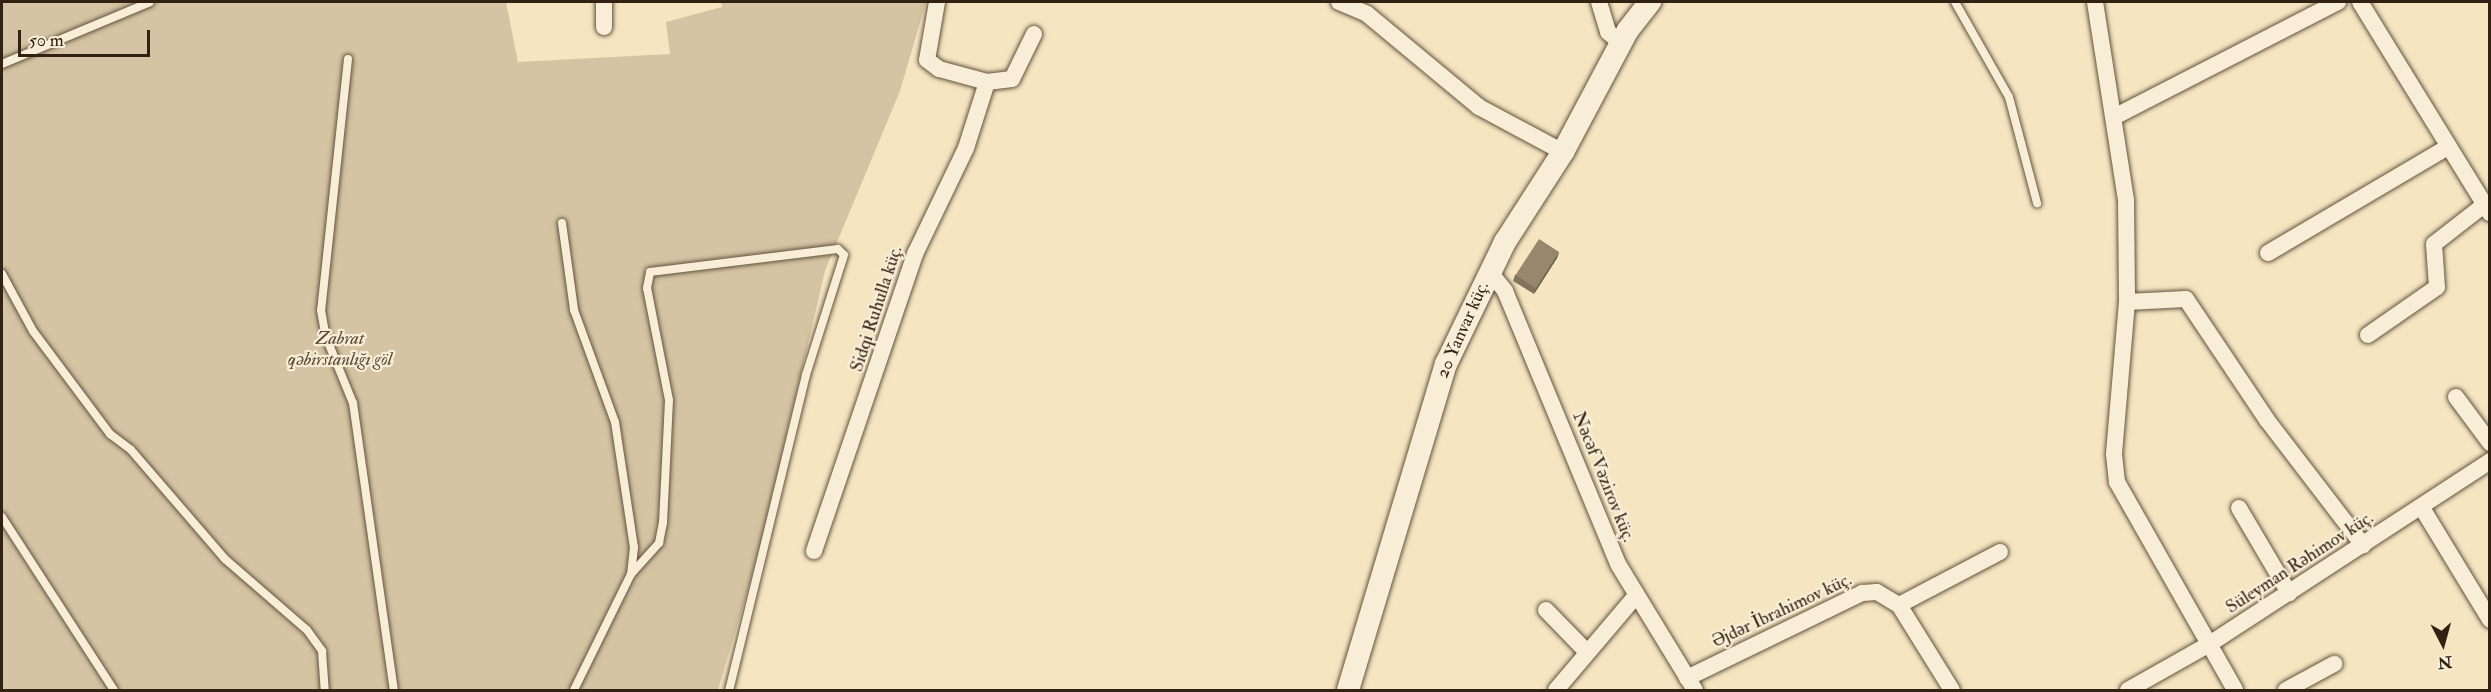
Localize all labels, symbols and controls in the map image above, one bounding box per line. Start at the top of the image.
scale bar [21,18,153,56]
text: 50 m [29,29,64,52]
street label: Sidqi Ruhulla küç. [846,243,908,375]
street label: 20 Yanvar küç. [1432,278,1494,382]
park label: Zabrat qəbirstanlığı göl [288,329,392,372]
street label: Nəcəf Vəzirov küç. [1567,409,1639,545]
street label: Süleyman Rəhimov küç. [2222,507,2378,619]
street label: Əjdər İbrahimov küç. [1709,569,1855,653]
north arrow [2413,614,2473,674]
text: N [2437,651,2453,673]

